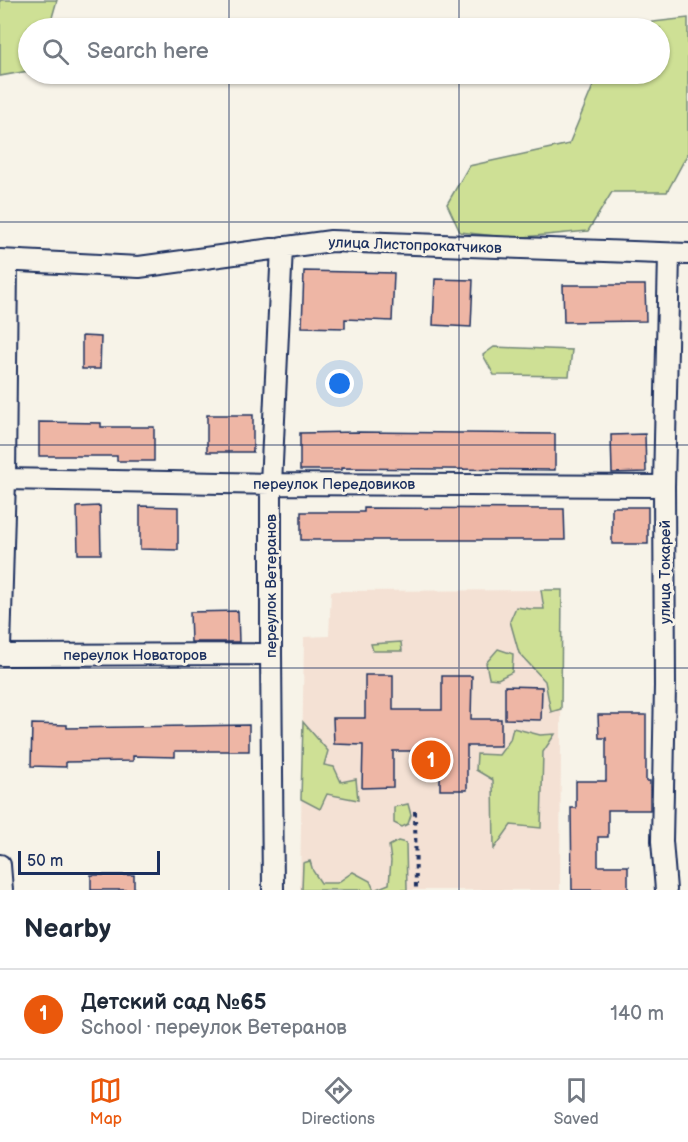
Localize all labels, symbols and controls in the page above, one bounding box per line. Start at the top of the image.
search box [18,18,670,84]
icon: search [39,35,72,68]
text: Search here [87,38,209,65]
street label: улица Листопрокатчиков [328,233,502,258]
your location [325,369,354,398]
street label: переулок Передовиков [253,475,415,494]
street label: переулок Ветеранов [262,514,281,658]
street label: улица Токарей [656,520,675,624]
street label: переулок Новаторов [63,646,207,665]
pin: 1 [412,738,450,783]
scale bar [18,848,160,876]
text: 50 m [27,852,63,871]
text: Nearby [24,914,111,945]
text: Детский сад №65 [81,989,266,1016]
text: 1 [39,1002,48,1026]
text: 140 m [610,1002,664,1026]
text: School · переулок Ветеранов [81,1016,347,1040]
tab: Map [89,1074,122,1129]
tab: Directions [301,1074,375,1129]
tab: Saved [554,1074,599,1129]

